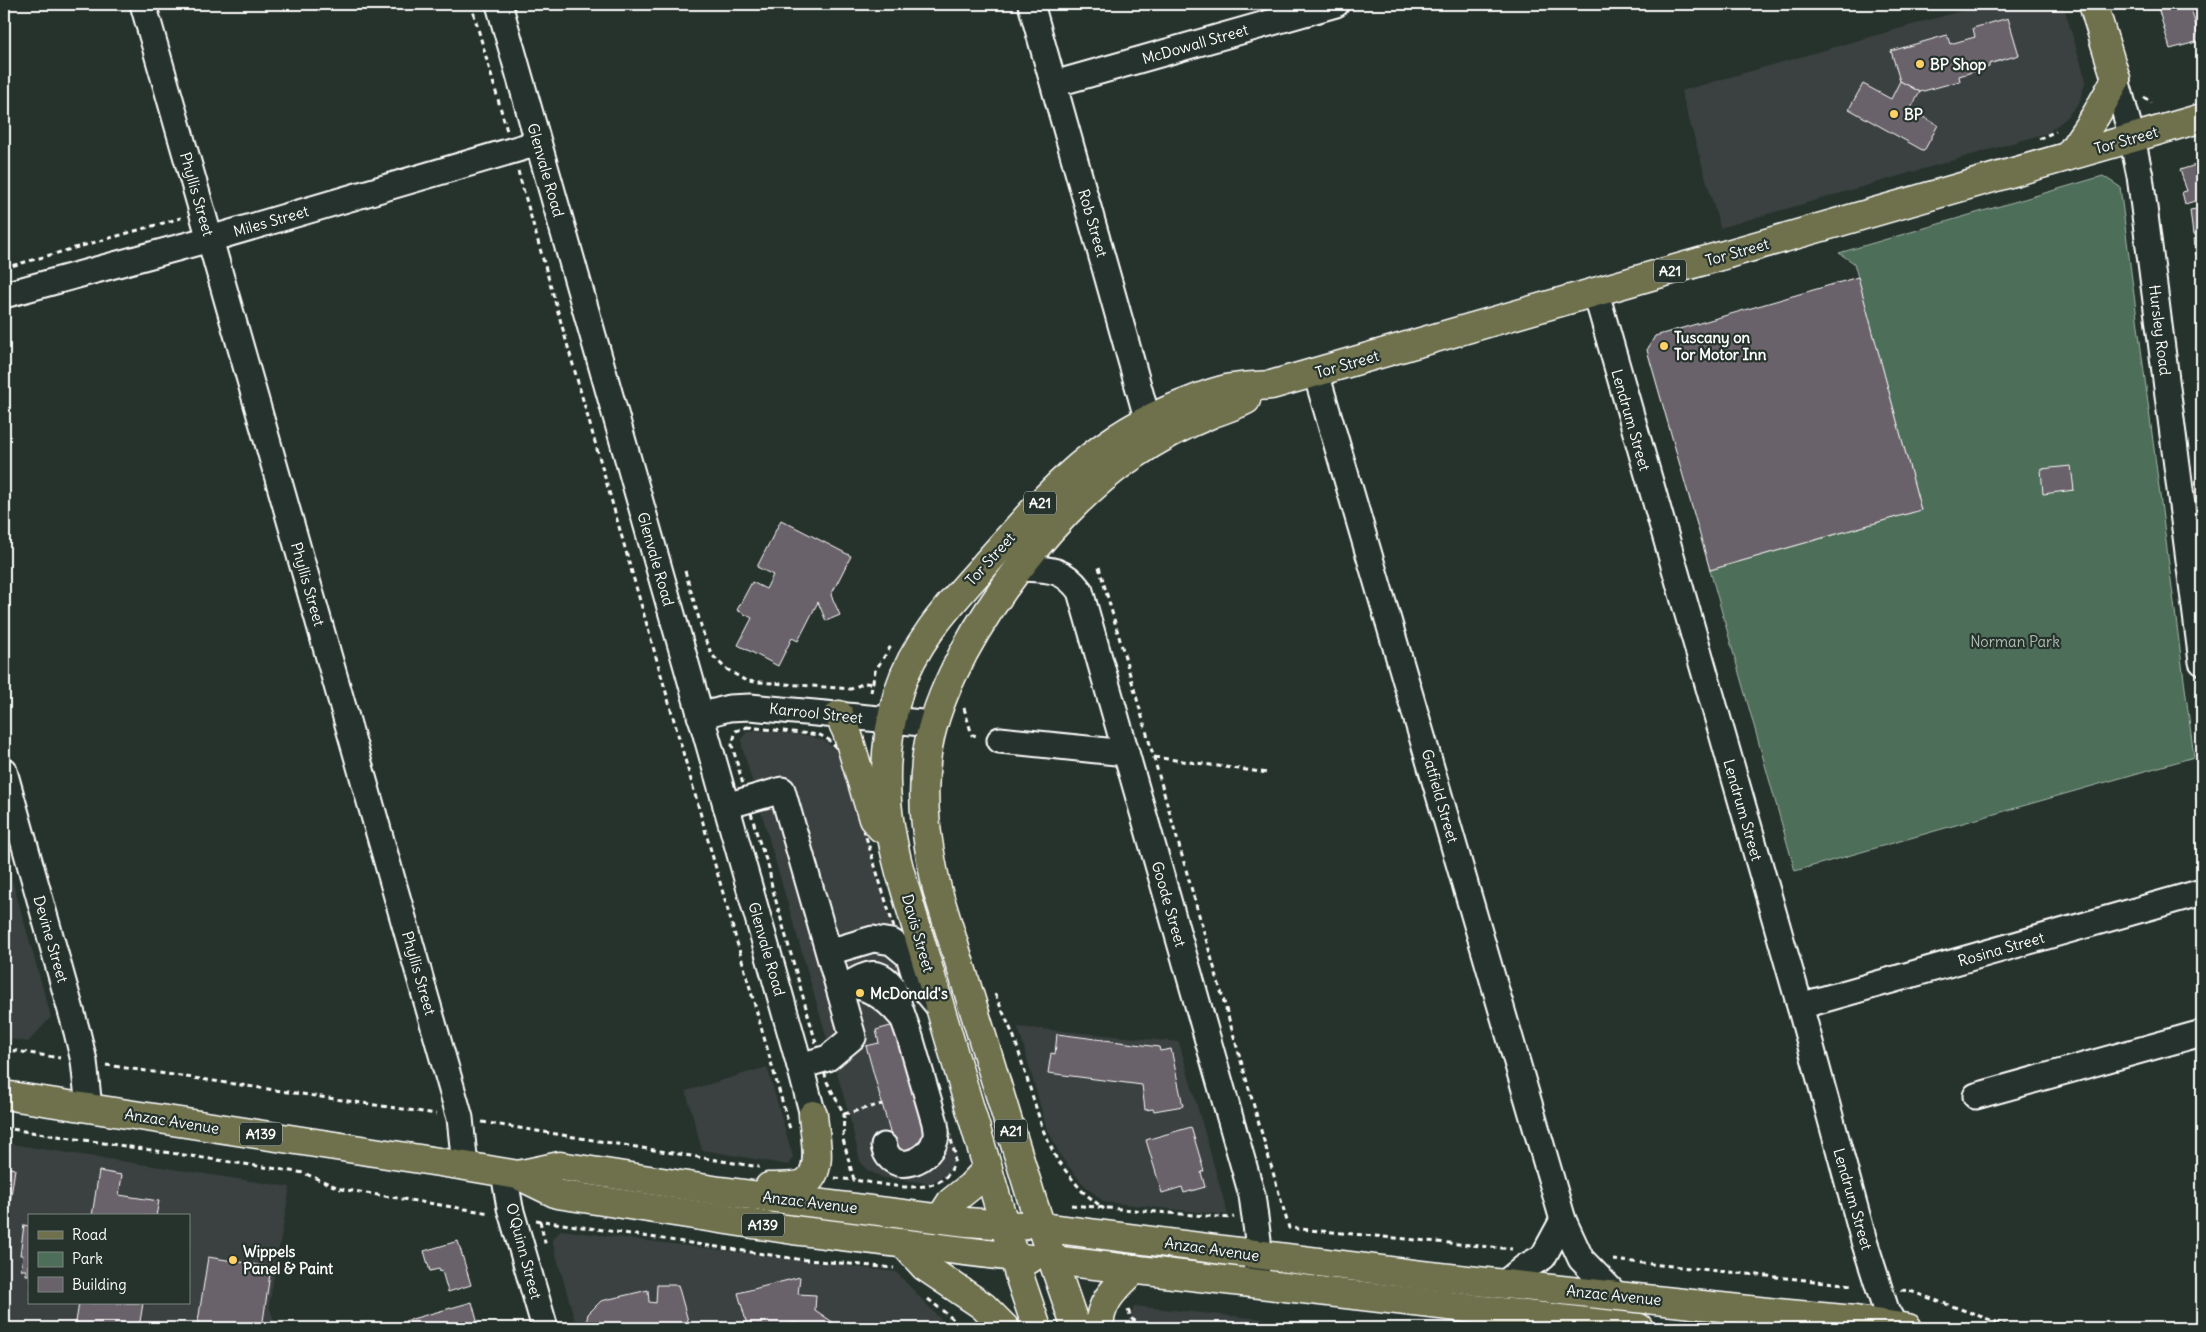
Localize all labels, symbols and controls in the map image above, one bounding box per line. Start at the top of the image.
street label: McDowall Street [1140,20,1250,68]
place label: BP Shop [1930,55,1987,75]
marker: BP Shop [1914,58,1926,70]
place label: BP [1904,105,1923,124]
marker: BP [1888,108,1900,120]
street label: Glenvale Road [524,121,569,219]
street label: Tor Street [2092,122,2160,158]
street label: Phyllis Street [176,150,218,238]
street label: Rob Street [1074,187,1112,259]
street label: Miles Street [231,201,311,241]
street label: Tor Street [1703,234,1771,270]
road number: A21 [1654,260,1686,282]
street label: Hursley Road [2145,284,2175,377]
place label: Tuscany on Tor Motor Inn [1674,328,1767,364]
marker: Tuscany on Tor Motor Inn [1658,340,1670,352]
street label: Tor Street [1313,346,1381,382]
street label: Lendrum Street [1607,367,1655,473]
road number: A21 [1024,492,1056,514]
street label: Glenvale Road [634,510,679,608]
street label: Tor Street [961,528,1019,590]
street label: Phyllis Street [287,540,329,628]
park label: Norman Park [1970,632,2060,651]
street label: Karrool Street [768,699,864,727]
street label: Gatfield Street [1418,747,1462,845]
street label: Lendrum Street [1719,757,1767,863]
street label: Goode Street [1148,859,1190,949]
street label: Davis Street [898,892,938,974]
street label: Devine Street [30,893,72,985]
street label: Glenvale Road [745,900,790,998]
street label: Rosina Street [1956,928,2046,970]
street label: Phyllis Street [398,929,440,1017]
place label: McDonald's [870,984,948,1003]
marker: McDonald's [854,987,866,999]
street label: Anzac Avenue [123,1104,221,1138]
road number: A21 [995,1120,1027,1142]
road number: A139 [240,1122,282,1146]
street label: Lendrum Street [1829,1146,1877,1252]
street label: Anzac Avenue [762,1187,858,1217]
street label: O'Quinn Street [502,1201,546,1301]
legend [28,1214,190,1304]
road number: A139 [742,1214,784,1236]
text: Road [72,1225,107,1244]
street label: Anzac Avenue [1163,1233,1261,1265]
place label: Wippels Panel & Paint [243,1242,334,1278]
text: Park [72,1249,103,1268]
marker: Wippels Panel & Paint [227,1254,239,1266]
text: Building [72,1275,127,1294]
street label: Anzac Avenue [1566,1281,1662,1309]

